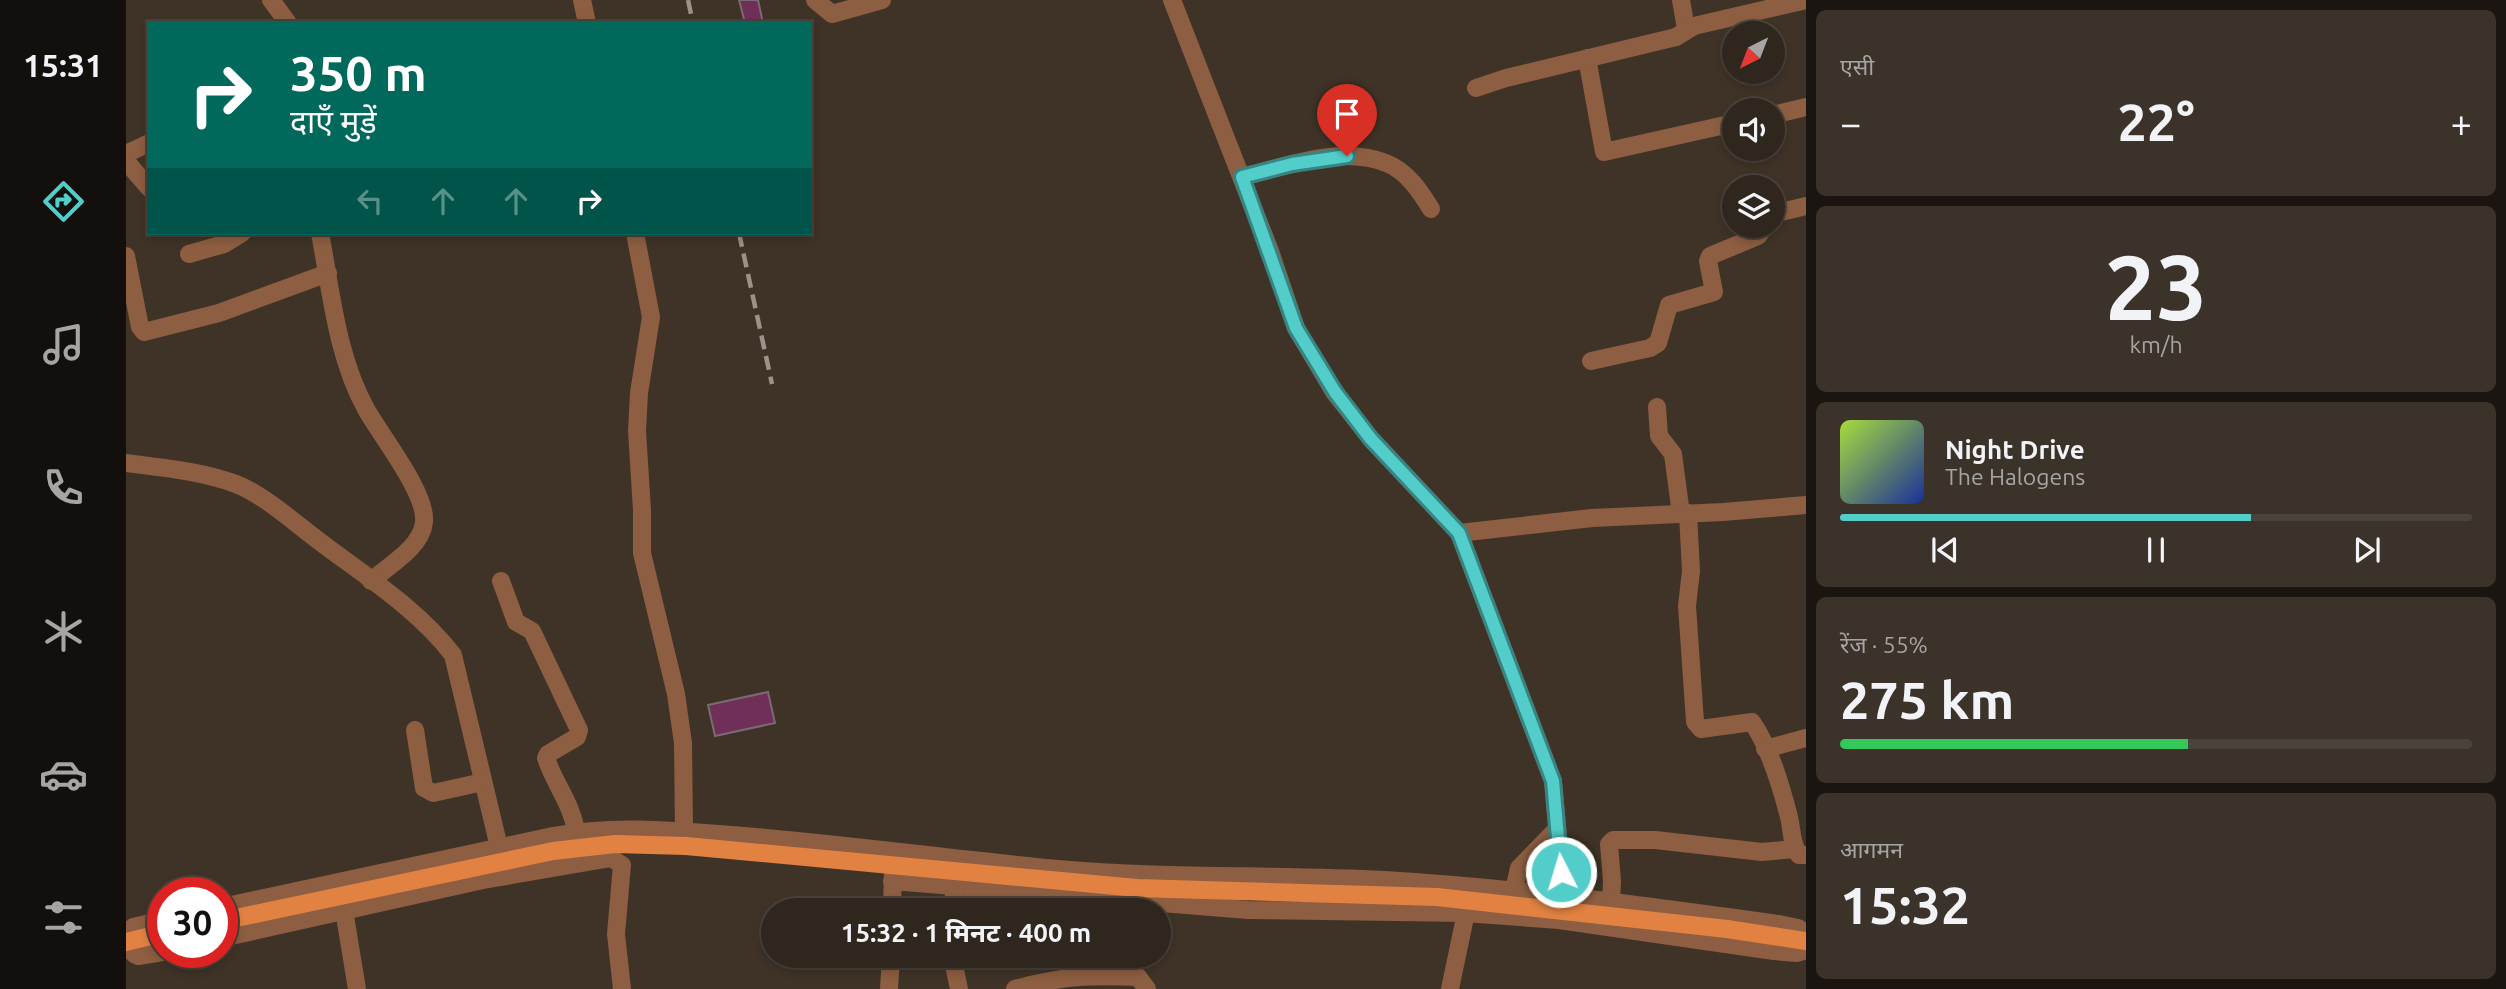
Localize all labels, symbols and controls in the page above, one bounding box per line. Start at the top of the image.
north arrow [1722,21,1785,84]
map controls [1722,21,1785,238]
text: 350 m [290,45,427,100]
text: 15:31 [23,47,103,83]
icon: right [175,49,266,140]
text: एसी [1840,54,1874,79]
pin [1317,84,1377,156]
text: 22° [2117,93,2195,151]
icon: arrive [1328,95,1366,133]
button: sound [1722,98,1785,161]
text: − [1840,102,1861,144]
text: + [2451,102,2472,144]
text: दाएँ मुड़ें [290,103,377,139]
button: layers [1722,175,1785,238]
icon: directions [39,177,88,226]
icon: left [351,182,389,220]
icon: ahead [424,182,462,220]
icon: ahead [497,182,535,220]
icon: right [570,182,608,220]
text: 23 [2105,235,2207,337]
icon: music [39,320,88,369]
text: km/h [2129,332,2183,357]
text: Night Drive [1945,435,2085,464]
icon: phone [39,463,88,512]
text: The Halogens [1945,464,2085,489]
icon: previous [1926,531,1964,569]
icon: pause [2137,531,2175,569]
icon: next [2348,531,2386,569]
icon: climate [39,607,88,656]
text: रेंज · 55% [1840,632,1928,657]
text: 275 km [1840,671,2014,729]
icon: car [39,750,88,799]
position arrow [1524,835,1598,909]
text: आगमन [1840,837,1903,862]
text: 15:32 [1840,876,1970,934]
speed limit sign: 30 [147,877,238,968]
icon: filters [39,893,88,942]
text: 15:32 · 1 मिनट · 400 m [841,918,1091,947]

